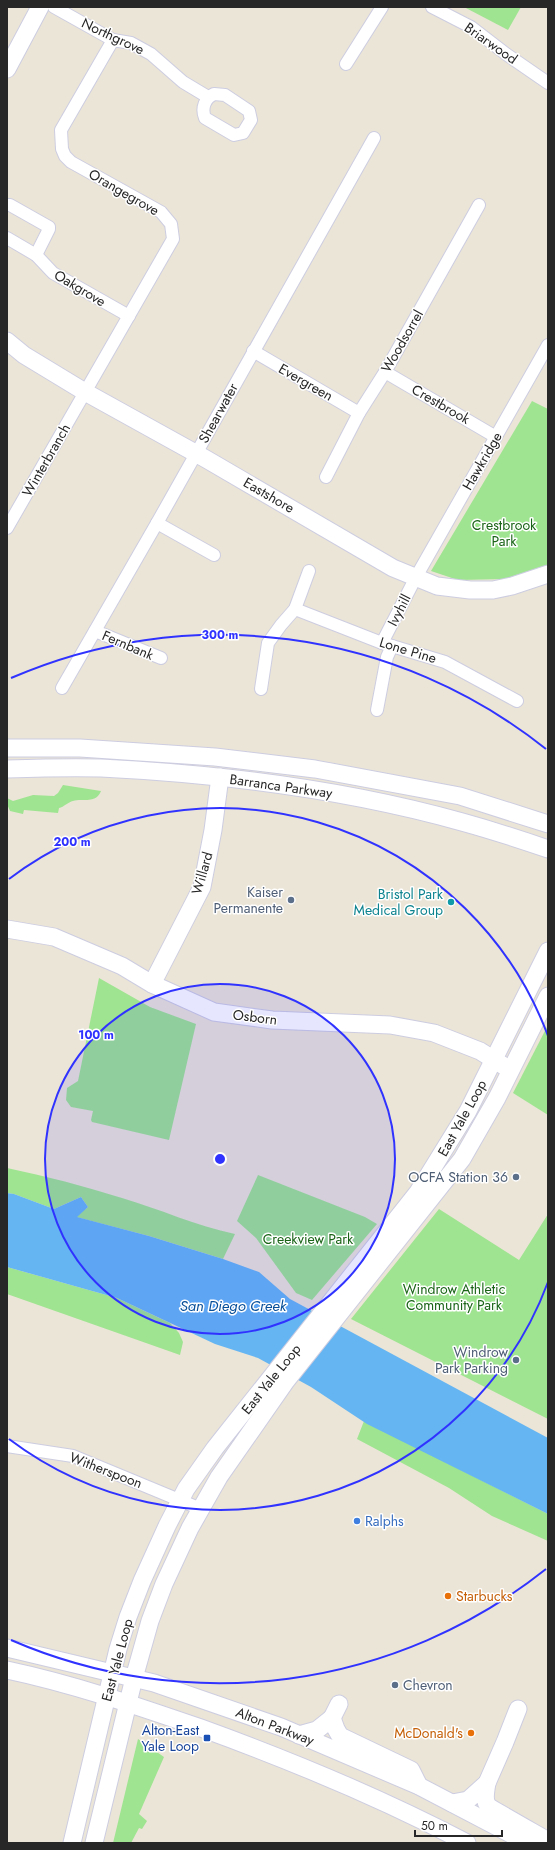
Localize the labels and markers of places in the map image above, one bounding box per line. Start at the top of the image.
place label: Kaiser Permanente [214,882,283,918]
place label: Bristol Park Medical Group [354,884,444,920]
marker: Kaiser Permanente [286,895,296,905]
marker: Bristol Park Medical Group [446,897,456,907]
centre of rings [213,1152,227,1166]
place label: OCFA Station 36 [408,1167,508,1187]
marker: OCFA Station 36 [511,1172,521,1182]
place label: Windrow Park Parking [435,1342,508,1378]
marker: Windrow Park Parking [511,1355,521,1365]
place label: Ralphs [365,1511,404,1531]
marker: Ralphs [352,1516,362,1526]
place label: Starbucks [456,1586,513,1606]
marker: Starbucks [443,1591,453,1601]
place label: Chevron [403,1675,453,1695]
marker: Chevron [390,1680,400,1690]
place label: Alton-East Yale Loop [142,1720,200,1756]
place label: McDonald's [394,1723,463,1743]
marker: McDonald's [466,1728,476,1738]
marker: Alton-East Yale Loop [202,1733,212,1743]

